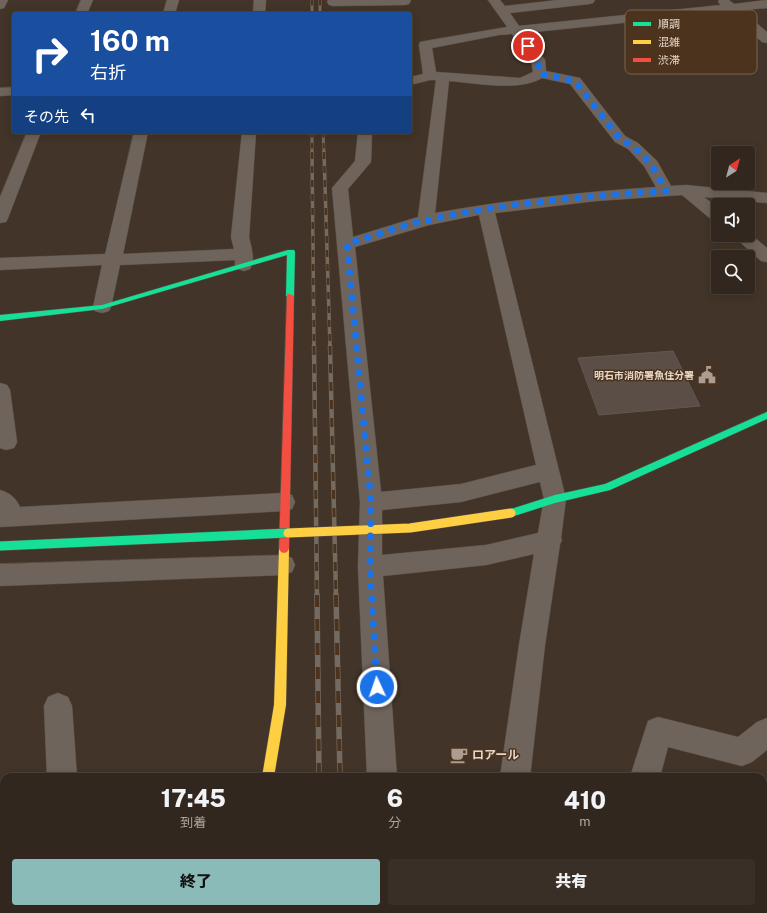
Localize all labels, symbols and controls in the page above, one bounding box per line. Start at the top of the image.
legend [625,10,757,74]
text: 順調 [658,18,680,30]
text: 160 m [90,24,170,57]
icon: right [24,28,76,80]
pin [511,29,545,63]
icon: arrive [517,35,539,57]
text: 混雑 [658,36,680,48]
text: 渋滞 [658,54,680,66]
text: 右折 [90,62,126,83]
icon: left [77,104,99,126]
text: その先 [24,108,69,125]
north arrow [711,146,755,190]
map controls [711,146,755,294]
button: sound [711,198,755,242]
button: search [711,250,755,294]
public building icon: 明石市消防署魚住分署 [697,365,717,385]
place label: 明石市消防署魚住分署 [594,369,694,381]
position arrow [356,666,398,708]
cafe icon: ロアール [449,745,469,765]
place label: ロアール [472,748,519,762]
text: 17:45 [161,784,226,812]
text: 6 [387,784,403,812]
text: 410 [564,786,606,814]
text: m [579,814,591,829]
text: 到着 [180,815,206,830]
text: 分 [388,815,401,830]
button: 終了 [12,859,380,905]
button: 共有 [388,859,755,905]

